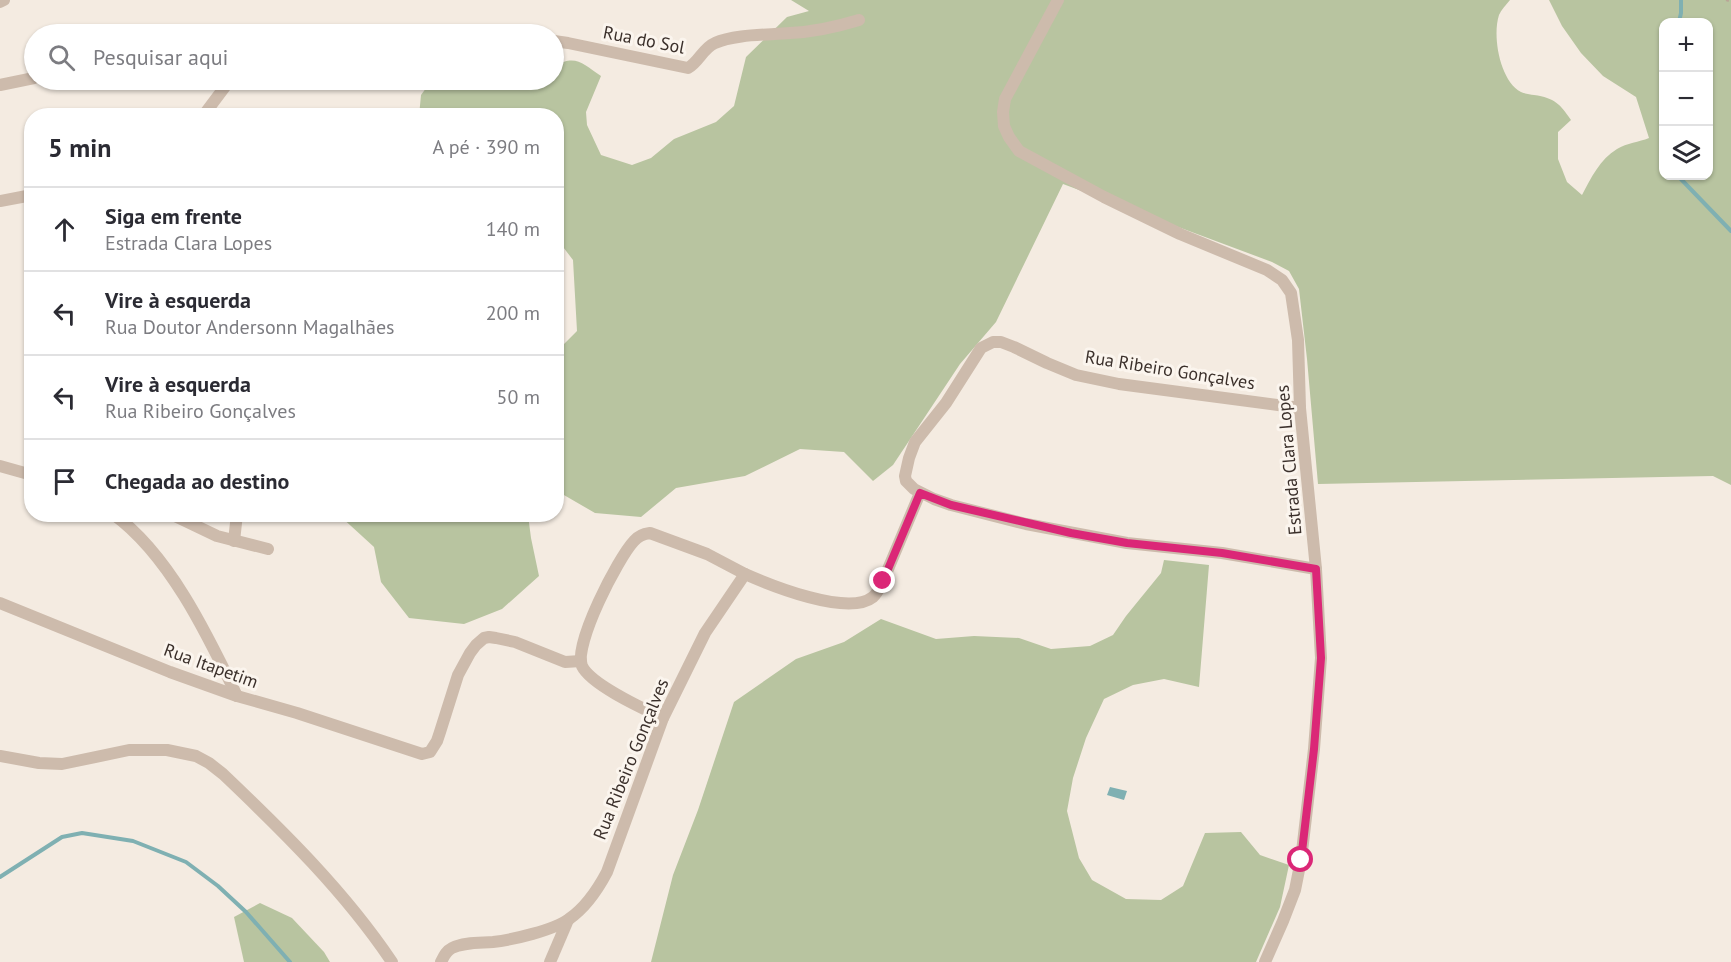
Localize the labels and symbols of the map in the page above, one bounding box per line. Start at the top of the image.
street label: Rua do Sol [601,20,688,59]
street label: Rua Ribeiro Gonçalves [1083,345,1257,394]
street label: Estrada Clara Lopes [1270,384,1307,536]
route end [869,567,895,593]
street label: Rua Itapetim [161,638,261,693]
street label: Rua Ribeiro Gonçalves [588,675,673,843]
route start [1287,846,1313,872]

